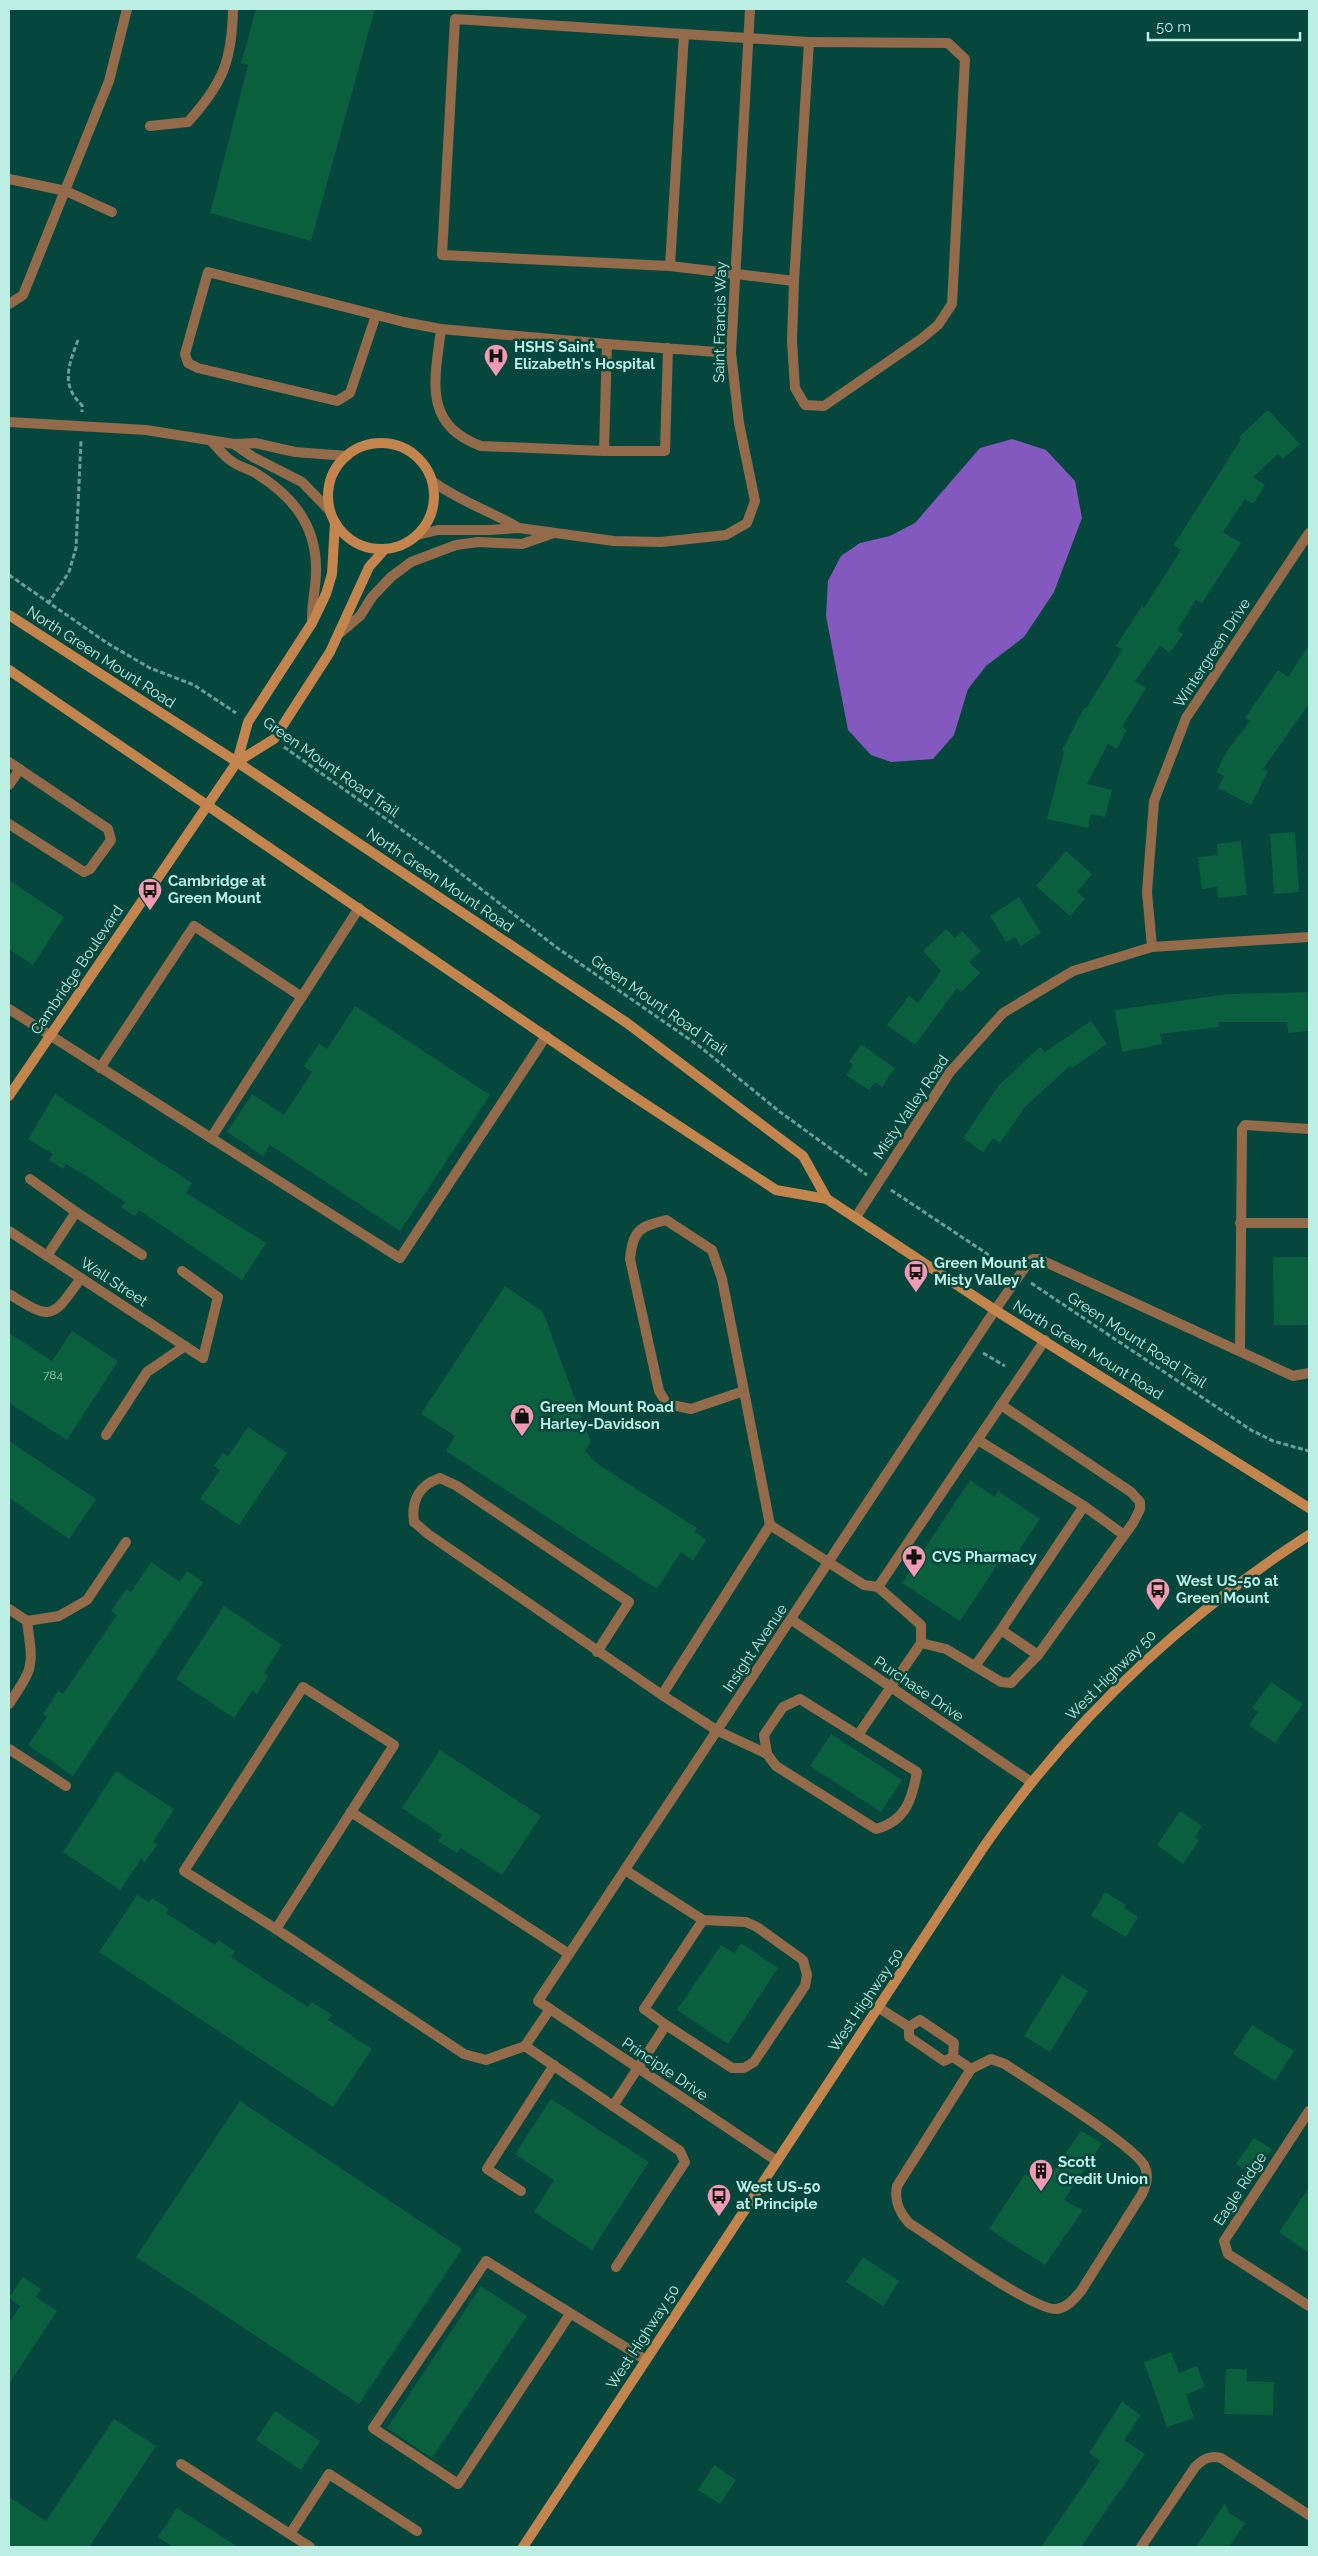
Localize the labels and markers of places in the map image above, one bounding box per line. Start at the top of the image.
place label: HSHS Saint Elizabeth's Hospital [514,338,655,373]
hospital icon: HSHS Saint Elizabeth's Hospital [483,343,509,377]
place label: Cambridge at Green Mount [168,872,266,907]
bus stop icon: Cambridge at Green Mount [137,877,163,911]
place label: Green Mount at Misty Valley [934,1254,1045,1289]
bus stop icon: Green Mount at Misty Valley [903,1259,929,1293]
place label: Green Mount Road Harley-Davidson [540,1398,674,1433]
shop icon: Green Mount Road Harley-Davidson [509,1403,535,1437]
pharmacy icon: CVS Pharmacy [901,1544,927,1578]
place label: CVS Pharmacy [932,1548,1037,1566]
place label: West US-50 at Green Mount [1176,1572,1279,1607]
bus stop icon: West US-50 at Green Mount [1145,1577,1171,1611]
place label: Scott Credit Union [1058,2153,1148,2188]
building icon: Scott Credit Union [1028,2158,1054,2192]
place label: West US-50 at Principle [736,2178,821,2213]
bus stop icon: West US-50 at Principle [706,2183,732,2217]

